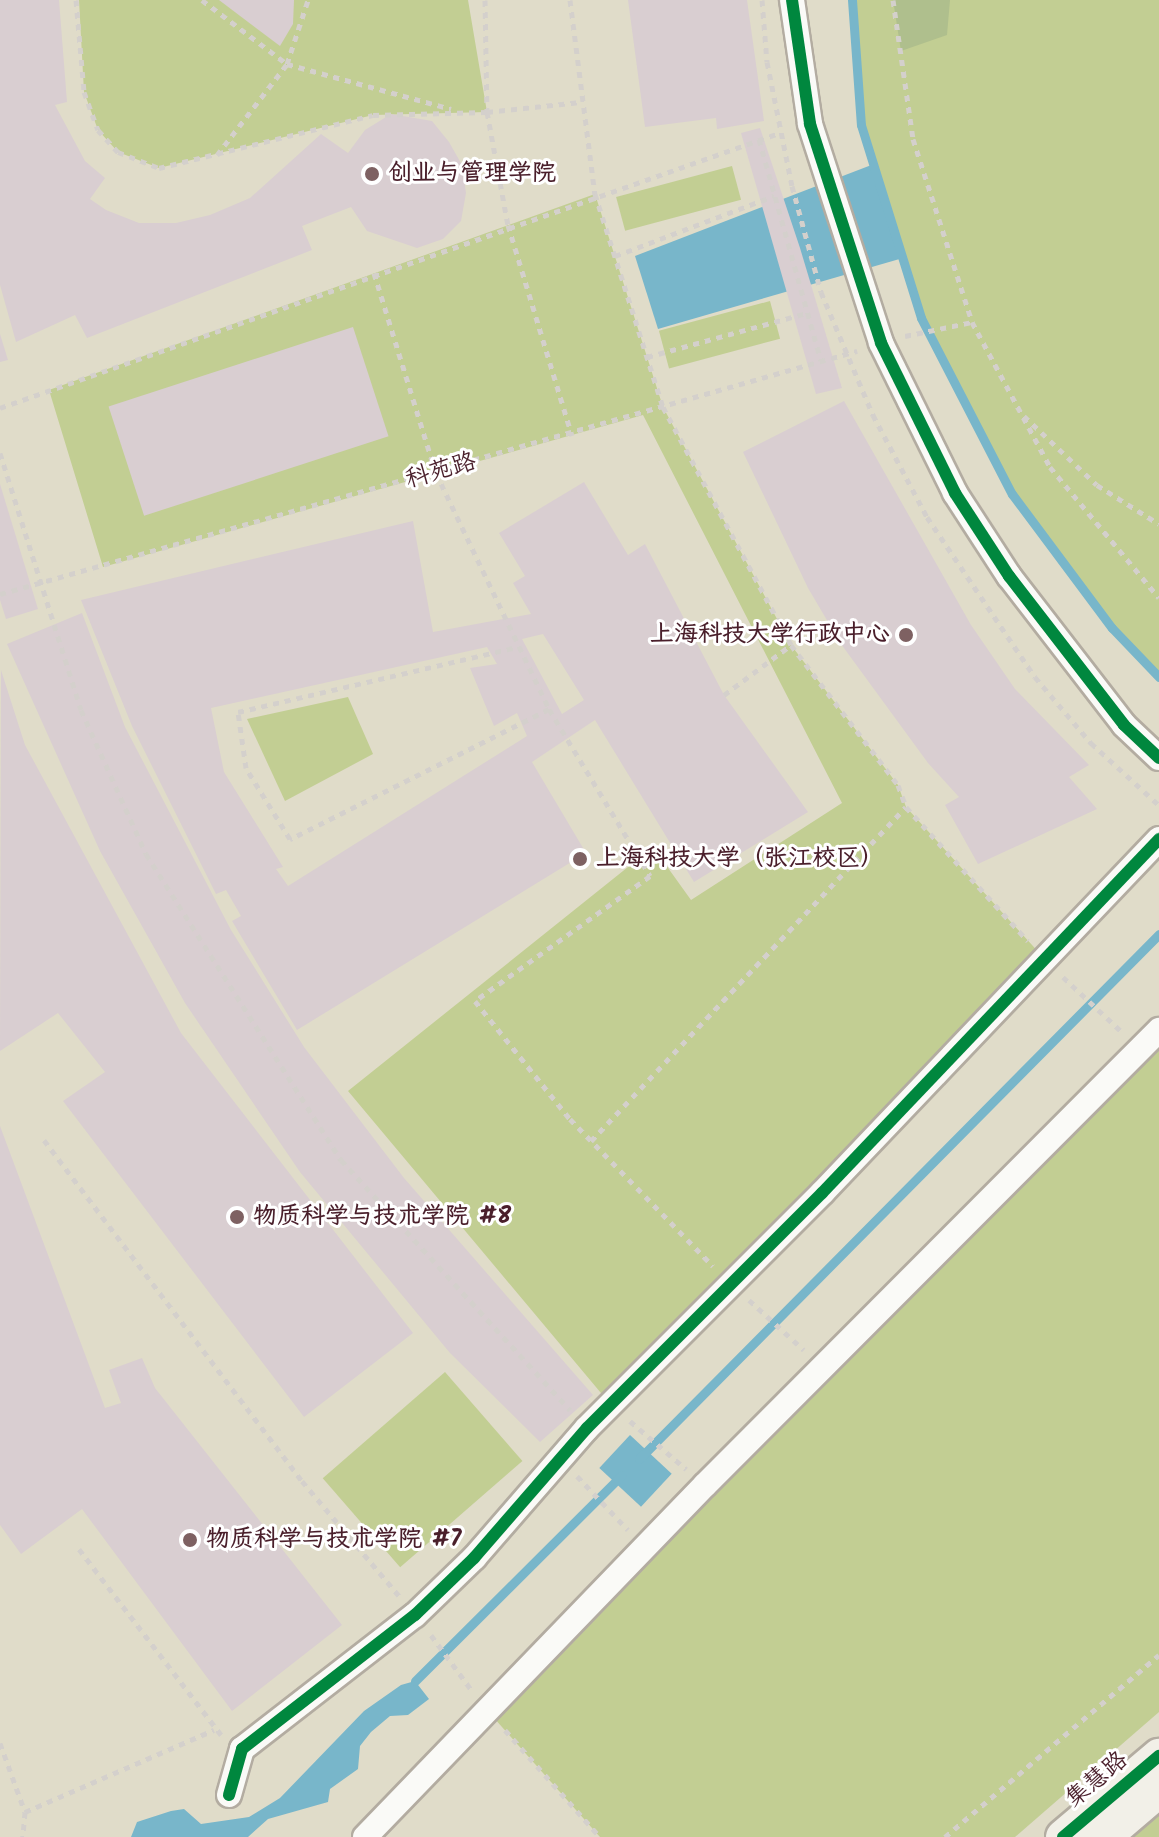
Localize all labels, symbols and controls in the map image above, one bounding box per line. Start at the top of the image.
place label: 创业与管理学院 [388,160,556,188]
marker: 创业与管理学院 [363,165,381,183]
street label: 科苑路 [402,447,480,495]
place label: 上海科技大学行政中心 [650,621,890,649]
marker: 上海科技大学行政中心 [897,626,915,644]
place label: 上海科技大学（张江校区） [596,845,884,873]
marker: 上海科技大学（张江校区） [571,850,589,868]
place label: 物质科学与技术学院 #8 [253,1203,511,1231]
marker: 物质科学与技术学院 #8 [228,1208,246,1226]
place label: 物质科学与技术学院 #7 [206,1526,461,1554]
marker: 物质科学与技术学院 #7 [181,1531,199,1549]
street label: 集慧路 [1060,1746,1134,1814]

